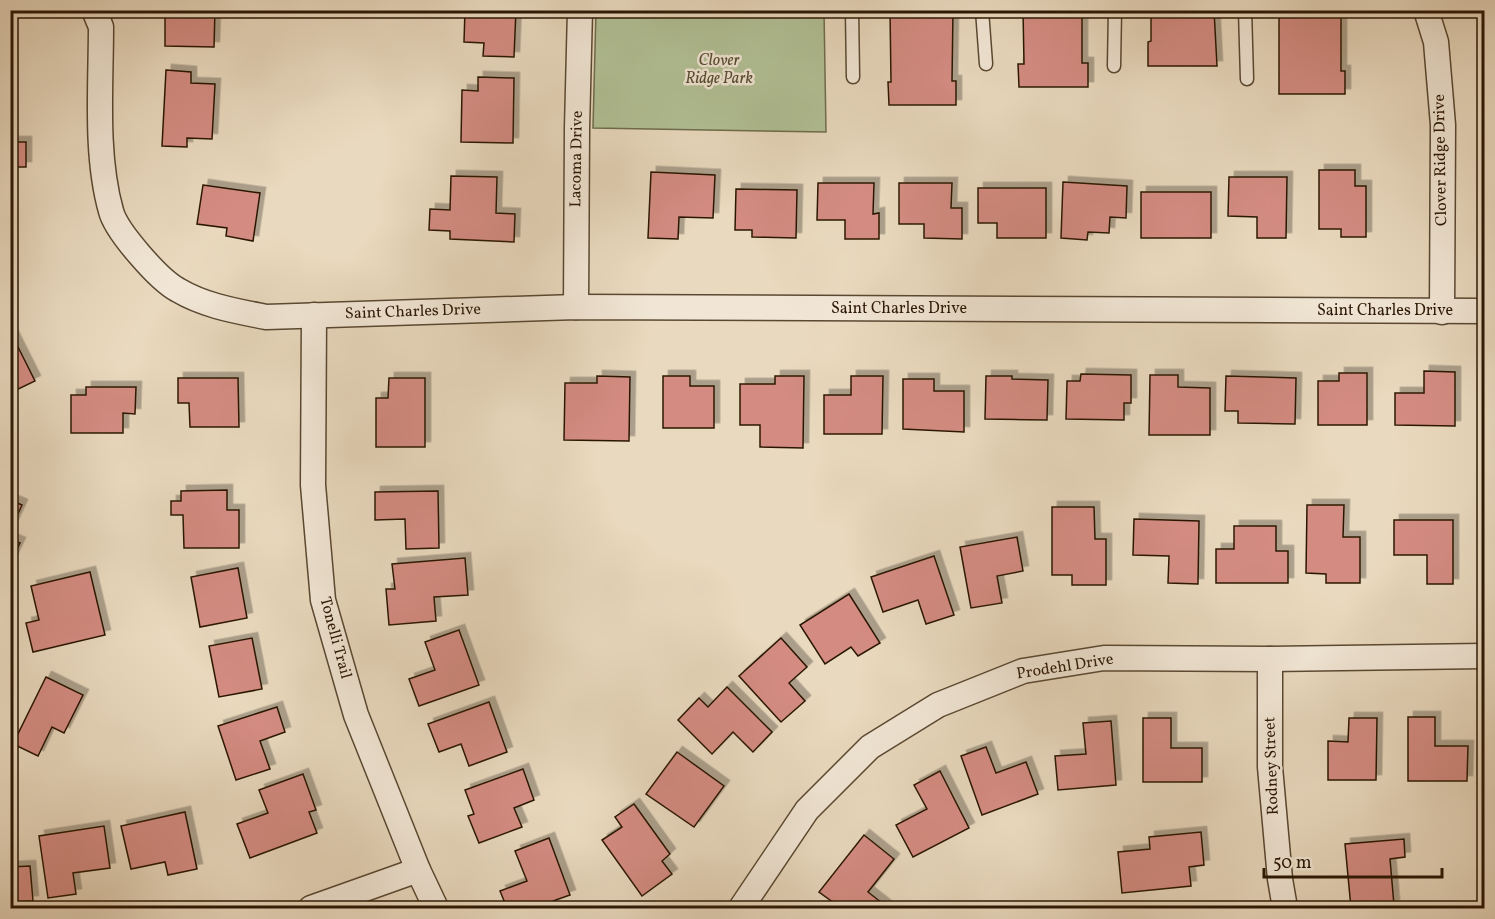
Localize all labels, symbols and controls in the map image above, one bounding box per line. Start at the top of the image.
park label: Clover Ridge Park [685,50,753,90]
street label: Clover Ridge Drive [1429,94,1453,226]
street label: Lacoma Drive [565,110,589,208]
street label: Saint Charles Drive [831,298,967,320]
street label: Saint Charles Drive [345,299,481,325]
street label: Saint Charles Drive [1317,300,1453,322]
street label: Tonelli Trail [314,595,357,682]
street label: Prodehl Drive [1015,648,1115,686]
street label: Rodney Street [1259,716,1285,816]
scale bar [1264,841,1442,879]
text: 50 m [1273,851,1312,876]

